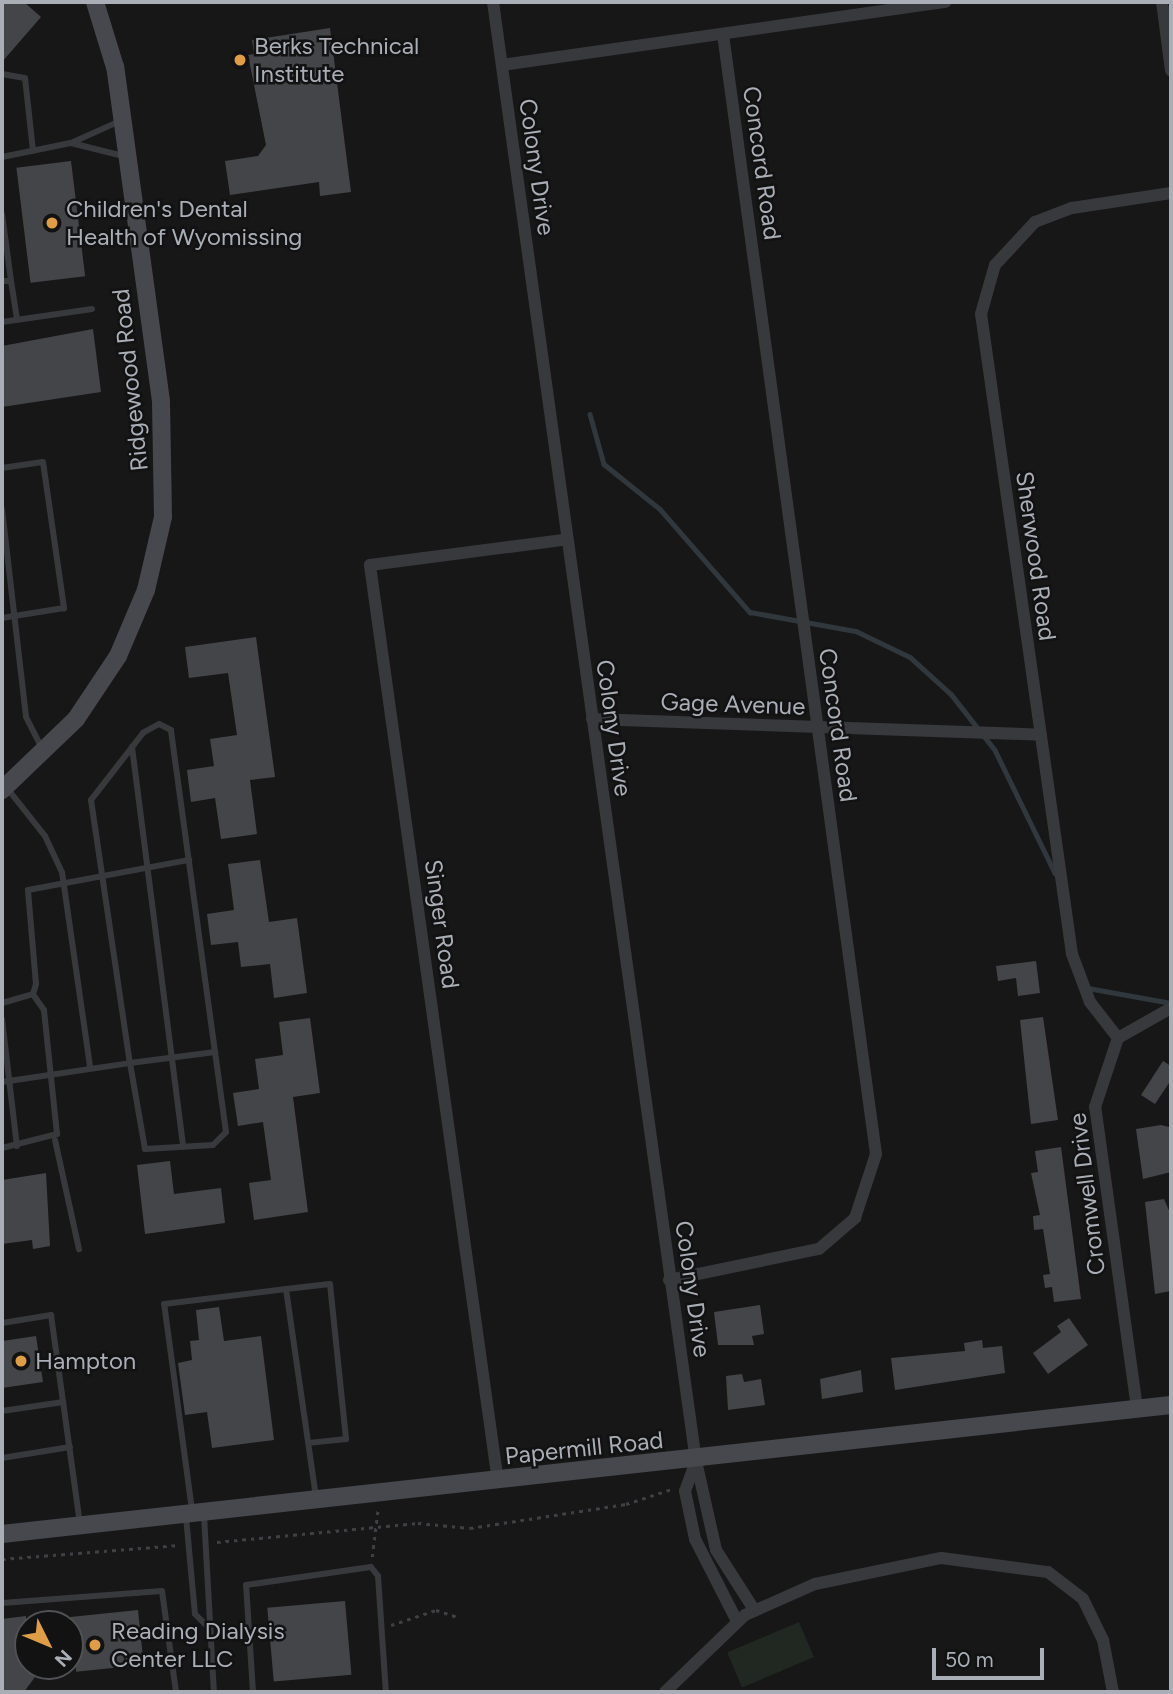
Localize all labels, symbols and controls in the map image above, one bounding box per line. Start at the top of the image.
place label: Berks Technical Institute [254,32,419,88]
marker: Berks Technical Institute [232,52,248,68]
street label: Concord Road [737,84,787,242]
street label: Colony Drive [513,97,561,237]
place label: Children's Dental Health of Wyomissing [66,195,302,251]
marker: Children's Dental Health of Wyomissing [44,215,60,231]
street label: Ridgewood Road [106,287,154,473]
street label: Sherwood Road [1010,469,1062,643]
street label: Concord Road [813,646,863,804]
street label: Colony Drive [590,658,638,798]
street label: Gage Avenue [660,687,806,721]
street label: Singer Road [419,858,465,990]
street label: Cromwell Drive [1063,1111,1111,1277]
street label: Colony Drive [669,1219,717,1359]
place label: Hampton [35,1347,136,1375]
marker: Hampton [13,1353,29,1369]
street label: Papermill Road [503,1425,665,1471]
north arrow [14,1610,84,1680]
place label: Reading Dialysis Center LLC [111,1617,285,1673]
scale bar [935,1634,1047,1678]
marker: Reading Dialysis Center LLC [85,1635,105,1655]
text: N [50,1645,77,1672]
text: 50 m [945,1647,994,1672]

